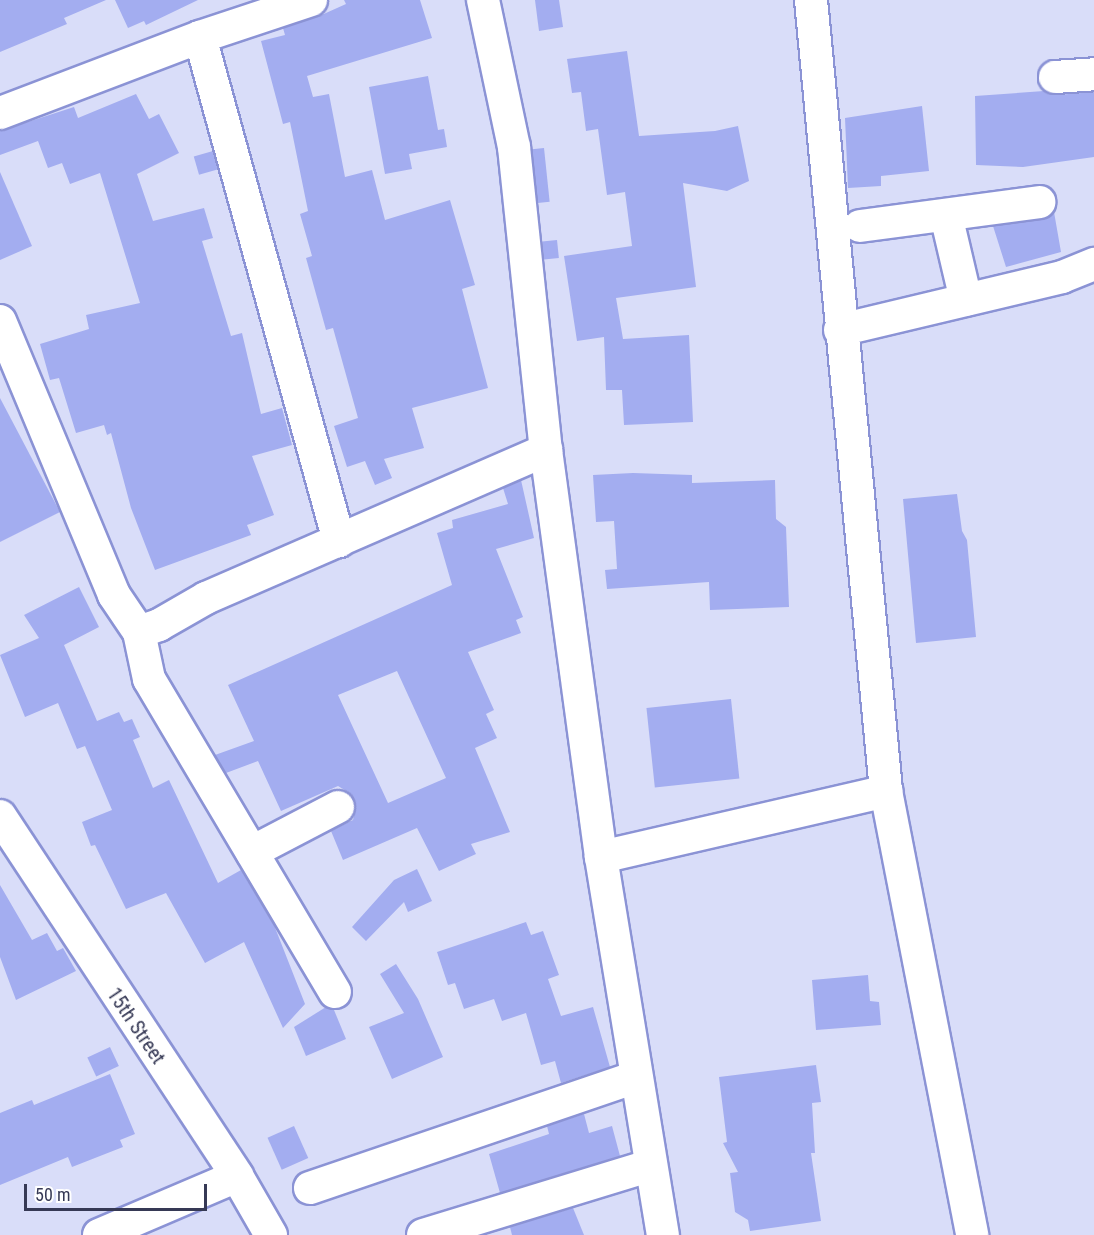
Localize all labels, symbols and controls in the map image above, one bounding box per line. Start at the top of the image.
street label: 15th Street [102,983,170,1069]
scale bar [27,1172,210,1210]
text: 50 m [35,1184,70,1205]

